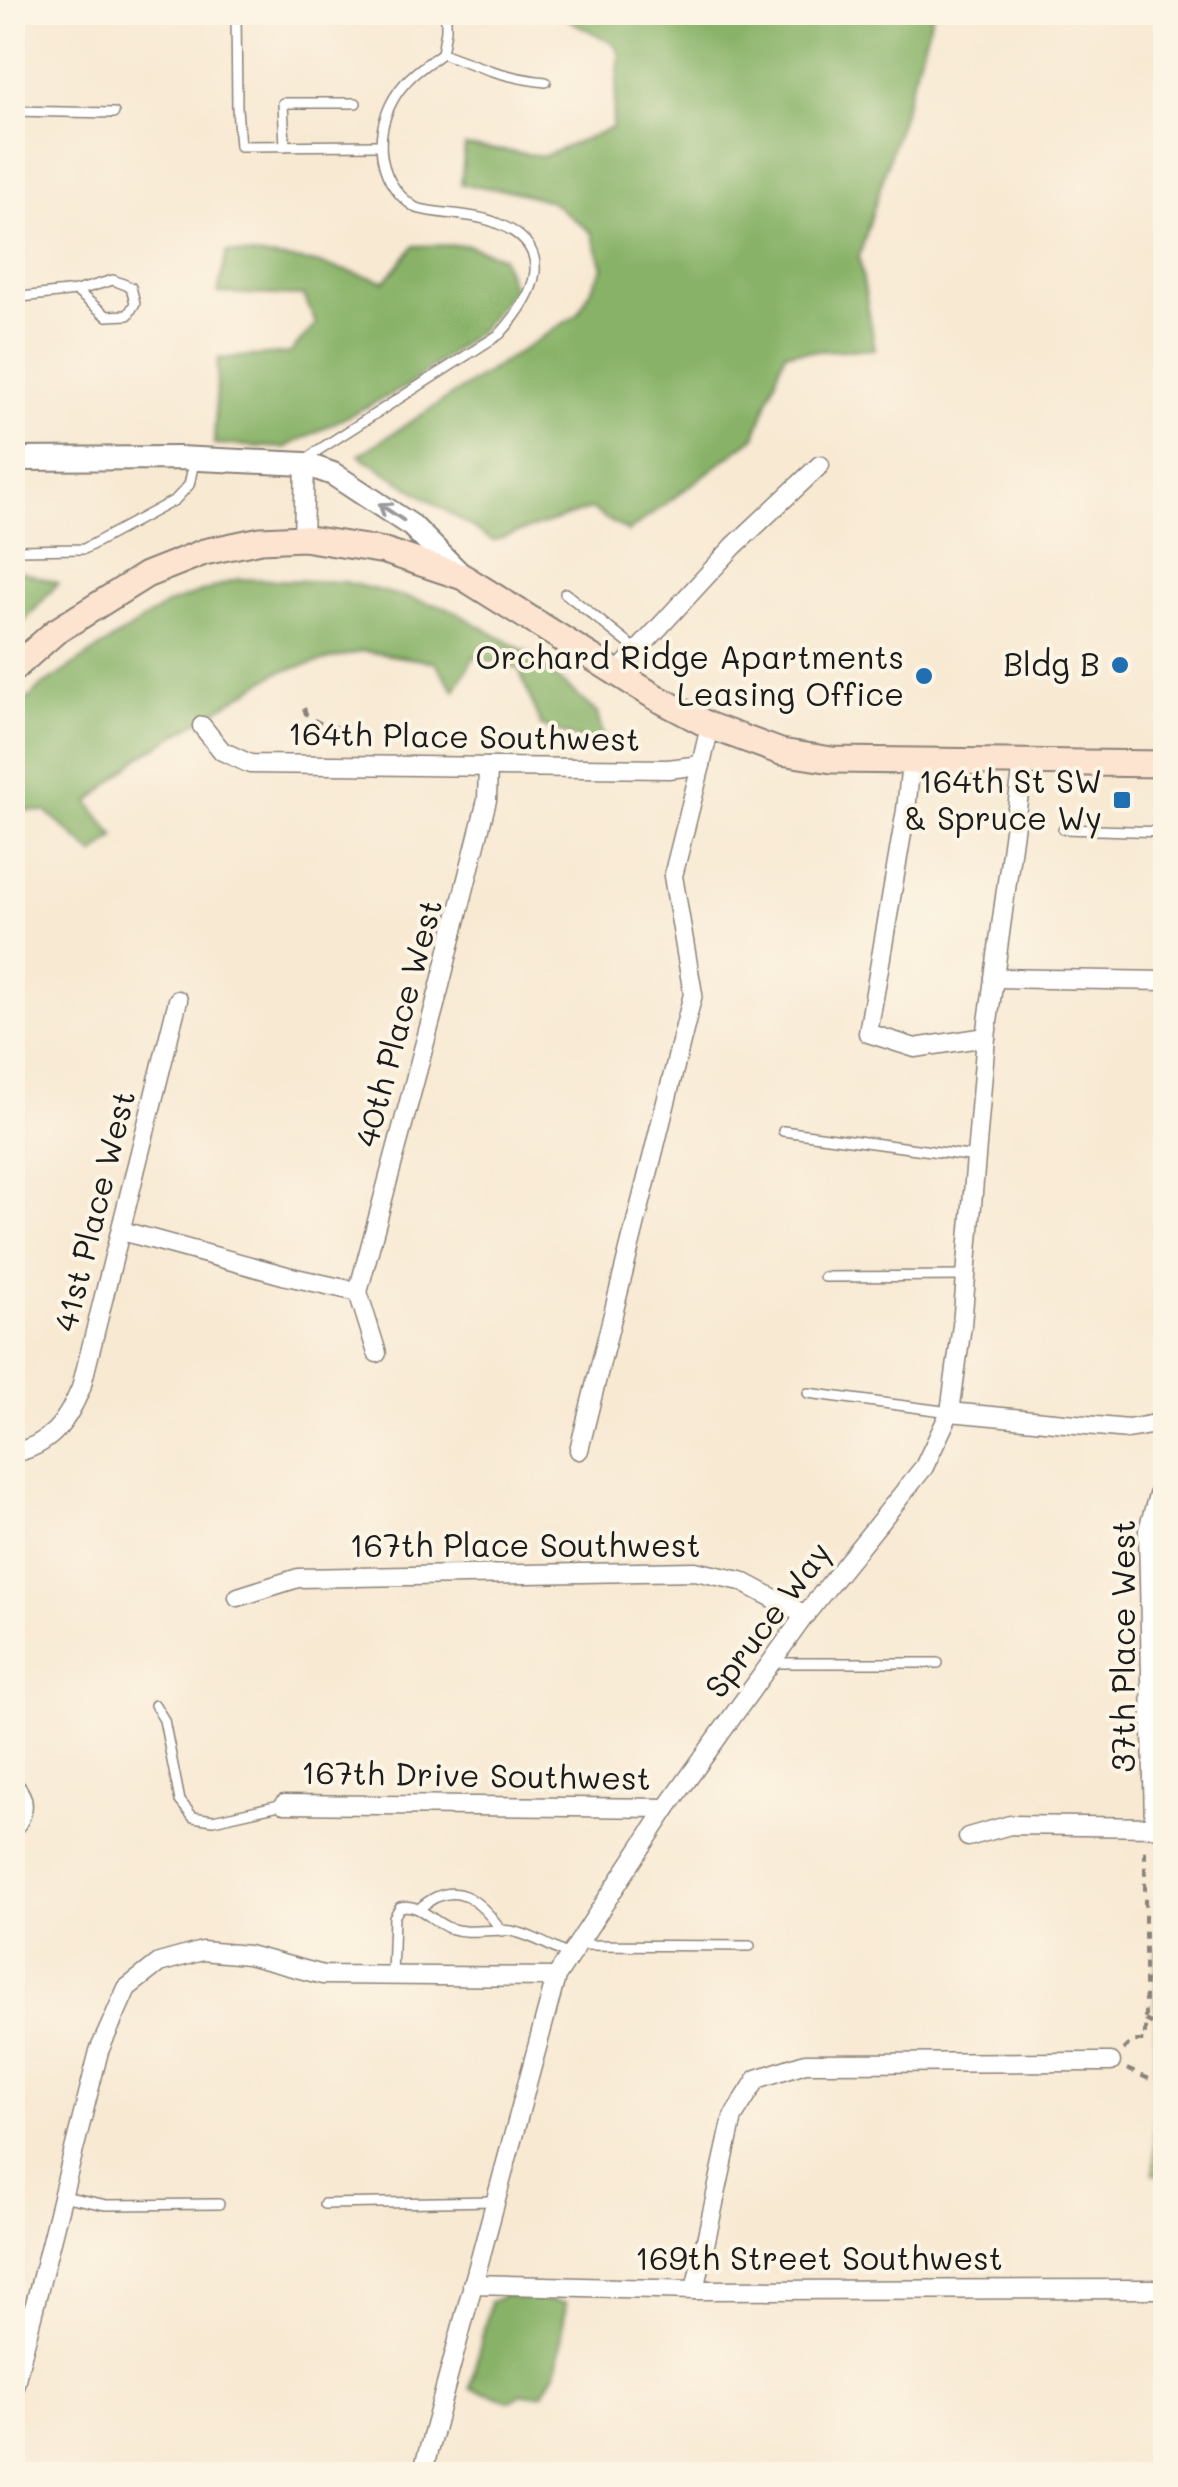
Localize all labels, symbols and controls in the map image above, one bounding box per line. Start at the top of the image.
one-way arrow [378,502,405,523]
place label: Orchard Ridge Apartments Leasing Office [475,635,904,714]
place label: Bldg B [1003,642,1100,684]
marker: Bldg B [1109,654,1131,676]
marker: Orchard Ridge Apartments Leasing Office [913,665,935,687]
street label: 164th Place Southwest [288,711,640,759]
place label: 164th St SW & Spruce Wy [904,759,1102,839]
marker: 164th St SW & Spruce Wy [1111,789,1133,811]
street label: 40th Place West [344,894,450,1151]
street label: 41st Place West [43,1086,143,1335]
street label: 37th Place West [1101,1520,1143,1772]
street label: 167th Place Southwest [349,1523,701,1565]
street label: Spruce Way [694,1532,840,1706]
street label: 167th Drive Southwest [301,1750,651,1798]
street label: 169th Street Southwest [635,2236,1003,2278]

